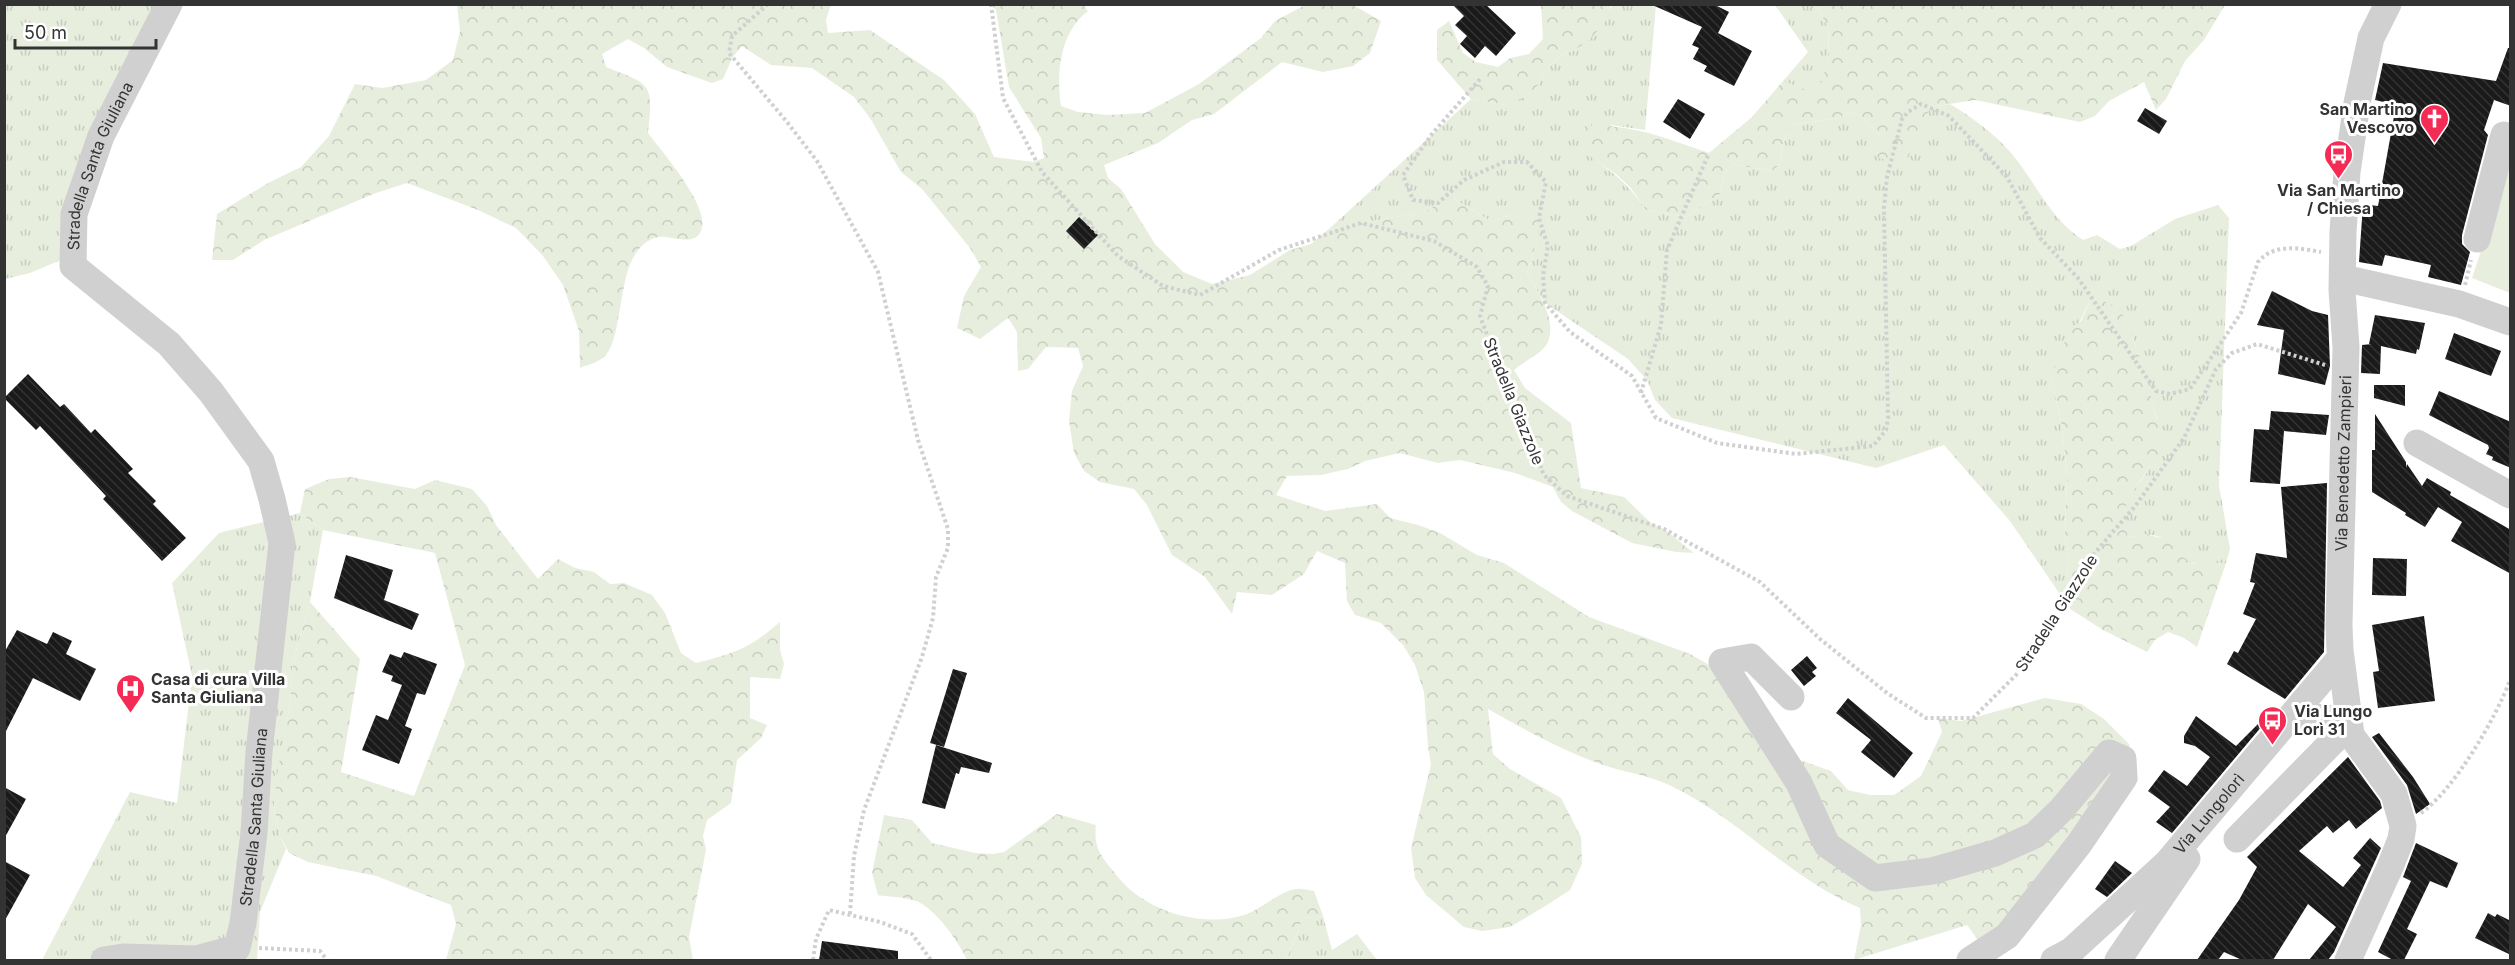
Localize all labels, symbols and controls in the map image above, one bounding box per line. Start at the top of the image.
scale bar [15,12,156,50]
text: 50 m [24,22,67,43]
street label: Stradella Santa Giuliana [63,78,137,250]
place label: San Martino Vescovo [2319,99,2414,137]
church icon: San Martino Vescovo [2419,102,2451,144]
bus stop icon: Via San Martino / Chiesa [2323,138,2355,180]
place label: Via San Martino / Chiesa [2277,180,2401,218]
street label: Stradella Giazzole [1479,334,1549,468]
street label: Via Benedetto Zampieri [2331,375,2355,552]
street label: Stradella Giazzole [2011,551,2101,675]
place label: Casa di cura Villa Santa Giuliana [151,669,285,707]
hospital icon: Casa di cura Villa Santa Giuliana [114,672,146,714]
place label: Via Lungo Lorì 31 [2294,701,2372,739]
bus stop icon: Via Lungo Lorì 31 [2257,704,2289,746]
street label: Stradella Santa Giuliana [235,727,272,907]
street label: Via Lungolorì [2169,769,2248,858]

